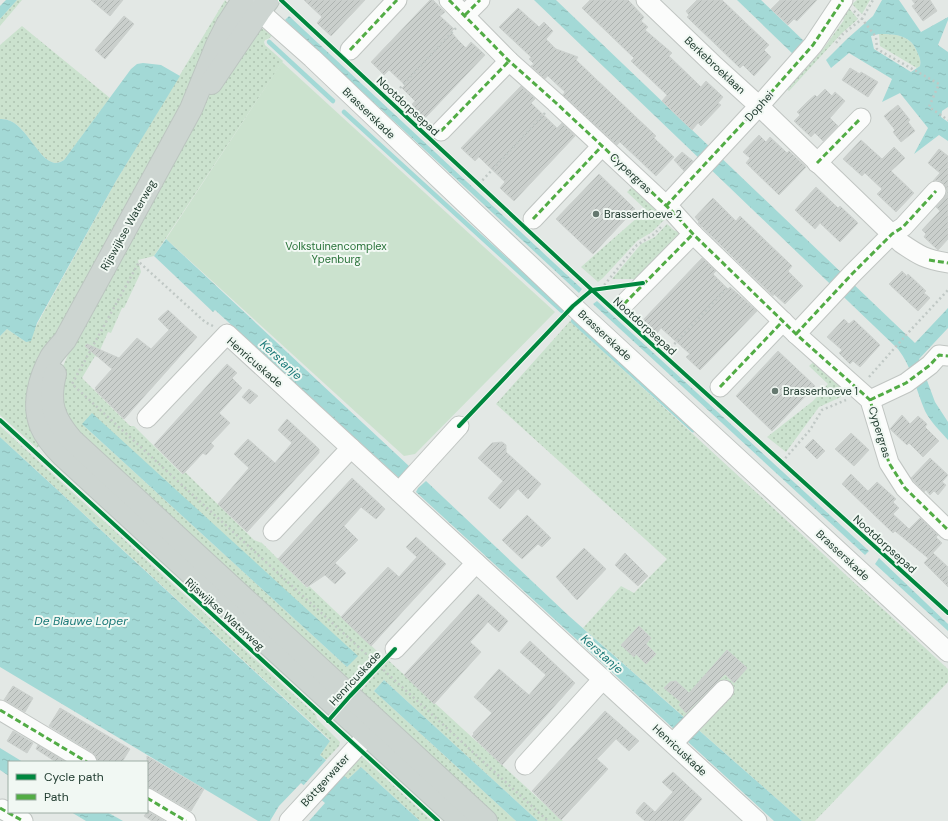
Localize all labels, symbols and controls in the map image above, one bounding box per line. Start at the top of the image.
street label: Berkebroeklaan [682,33,748,97]
street label: Nootdorpsepad [374,73,442,139]
street label: Brasserskade [340,84,398,142]
street label: Dophei [742,88,776,124]
street label: Cypergras [607,150,655,196]
street label: Rijswijkse Waterweg [97,177,159,273]
place label: Brasserhoeve 2 [604,207,682,221]
marker: Brasserhoeve 2 [591,209,601,219]
park label: Volkstuinencomplex Ypenburg [285,239,387,266]
street label: Nootdorpsepad [610,294,680,358]
street label: Brasserskade [575,307,635,363]
street label: Henricuskade [224,334,286,390]
water label: Kerstanje [257,337,305,384]
place label: Brasserhoeve 1 [783,384,858,398]
marker: Brasserhoeve 1 [770,386,780,396]
street label: Cypergras [866,405,894,459]
street label: Nootdorpsepad [850,512,920,576]
street label: Brasserskade [813,527,873,583]
street label: Rijswijkse Waterweg [183,575,267,653]
water label: De Blauwe Loper [34,613,128,629]
water label: Kerstanje [577,631,627,677]
street label: Henricuskade [326,648,384,708]
street label: Henricuskade [650,721,710,779]
street label: Böttgerwater [298,751,352,809]
legend [8,761,148,813]
text: Cycle path [44,769,104,785]
text: Path [44,789,69,805]

